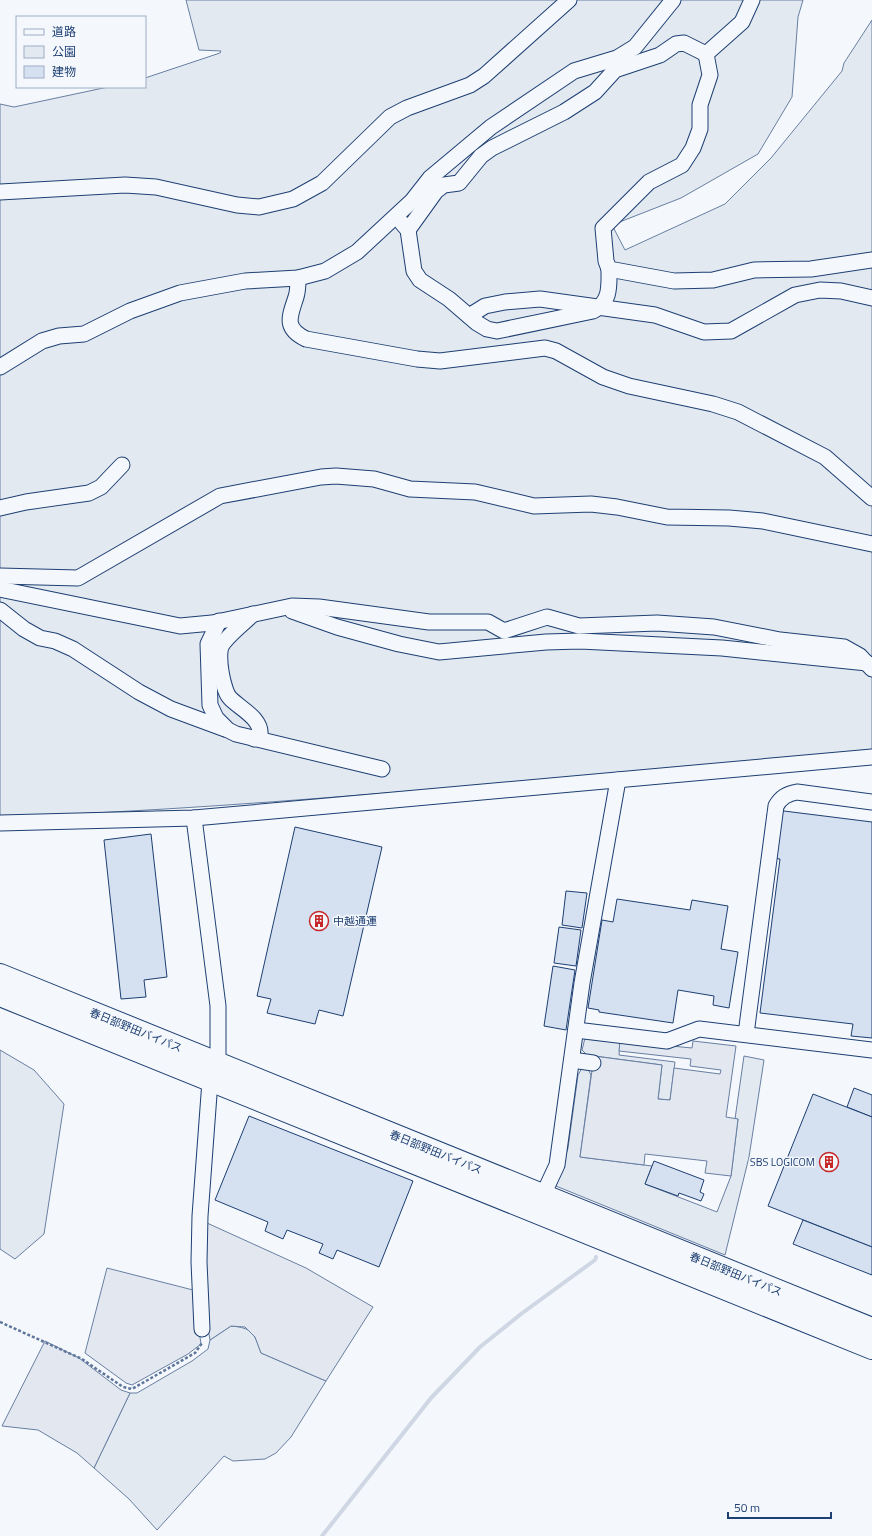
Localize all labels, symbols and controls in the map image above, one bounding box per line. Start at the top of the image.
legend [16,16,146,88]
text: 道路 [52,22,76,41]
text: 公園 [52,42,76,61]
text: 建物 [52,62,76,81]
building icon: 中越通運 [308,910,330,932]
place label: 中越通運 [333,913,377,929]
street label: 春日部野田バイパス [87,1004,185,1056]
street label: 春日部野田バイパス [387,1126,485,1178]
building icon: SBS LOGICOM [818,1151,840,1173]
place label: SBS LOGICOM [750,1154,815,1170]
street label: 春日部野田バイパス [687,1248,785,1300]
scale bar [728,1494,831,1520]
text: 50 m [734,1498,760,1517]

